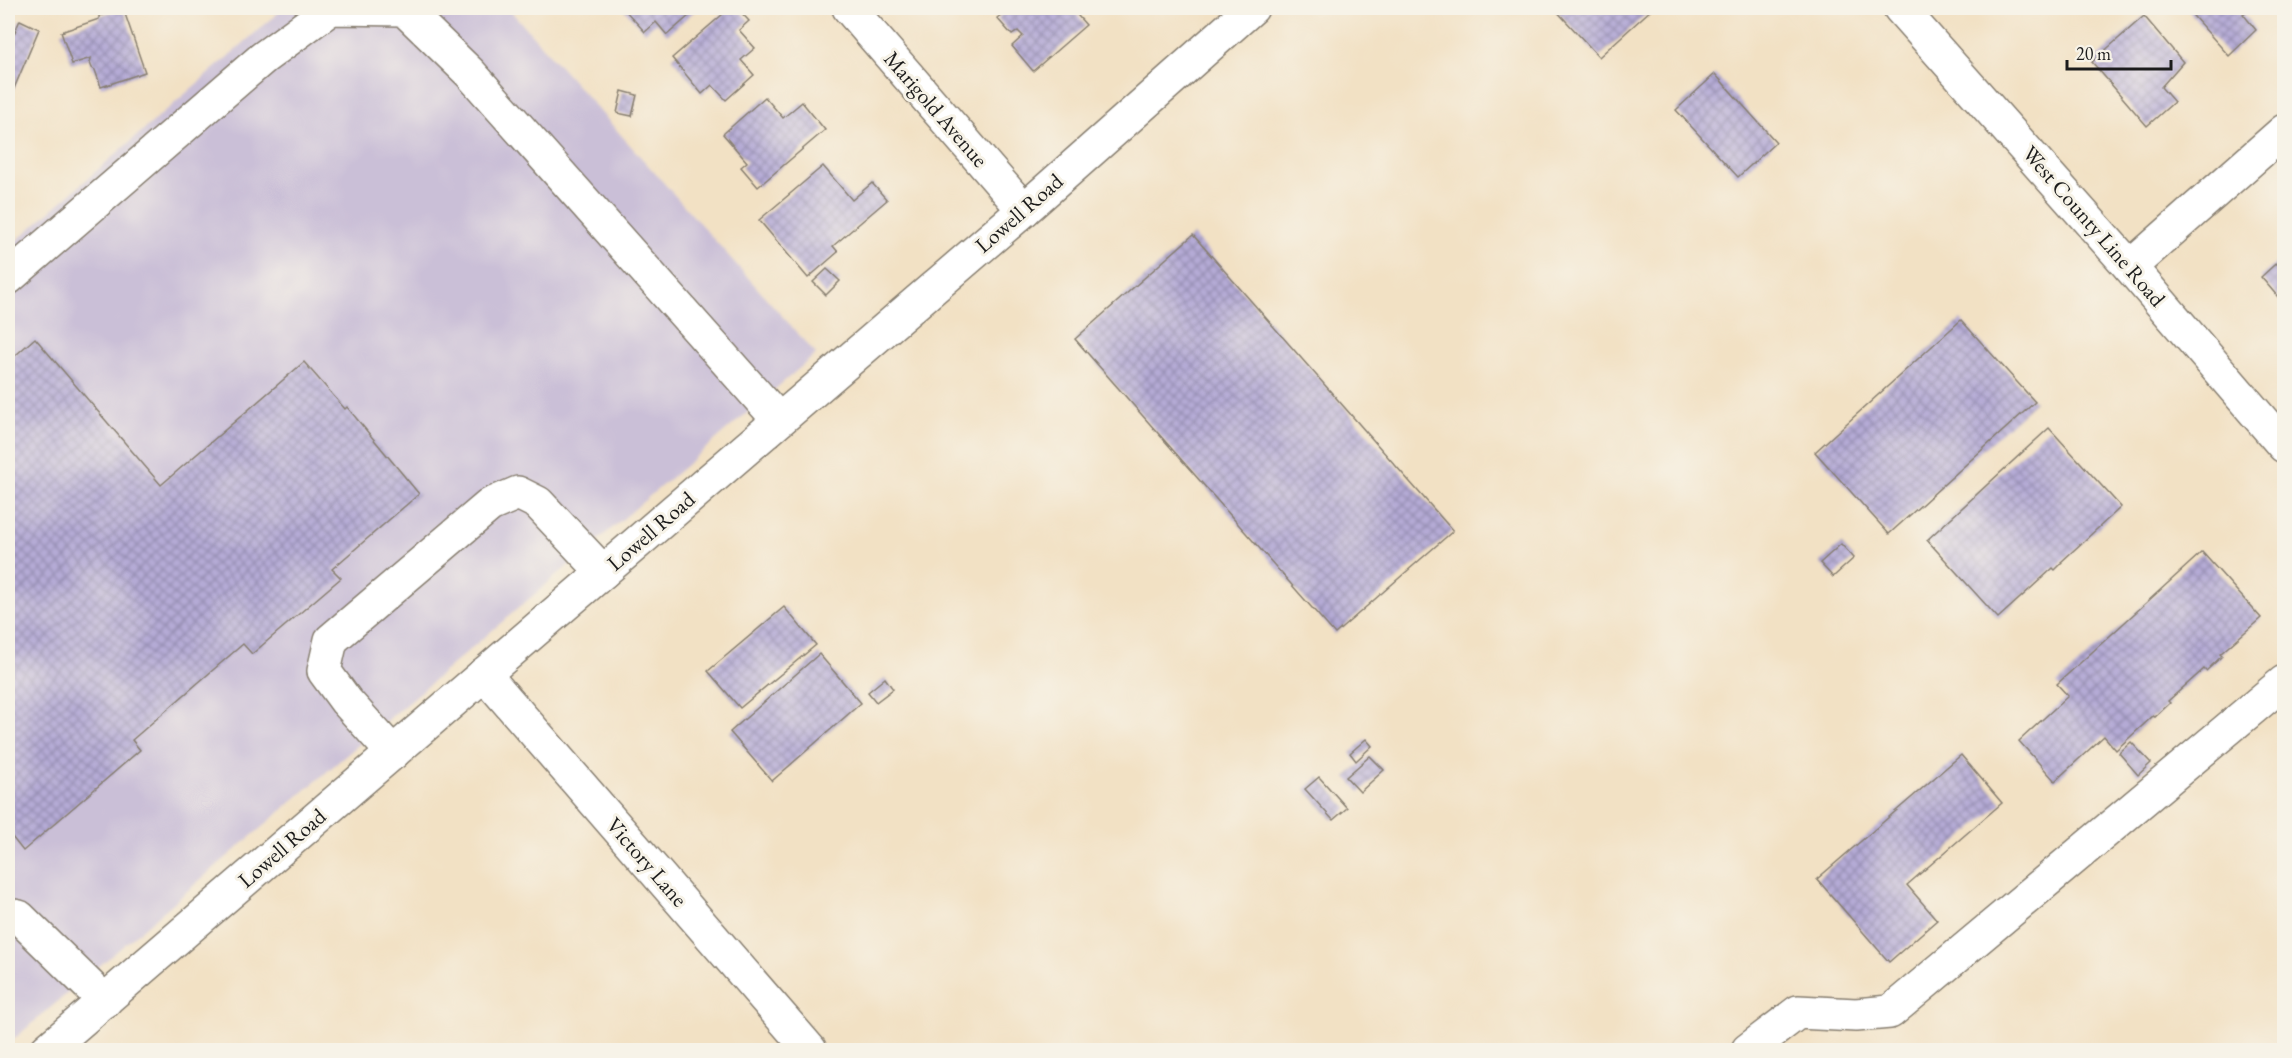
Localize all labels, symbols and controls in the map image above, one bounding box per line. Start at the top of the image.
scale bar [2067,33,2170,71]
text: 20 m [2076,42,2111,65]
street label: Marigold Avenue [877,45,995,174]
street label: West County Line Road [2016,139,2173,313]
street label: Lowell Road [969,166,1070,259]
street label: Lowell Road [601,484,702,577]
street label: Lowell Road [232,801,333,894]
street label: Victory Lane [600,811,694,913]

